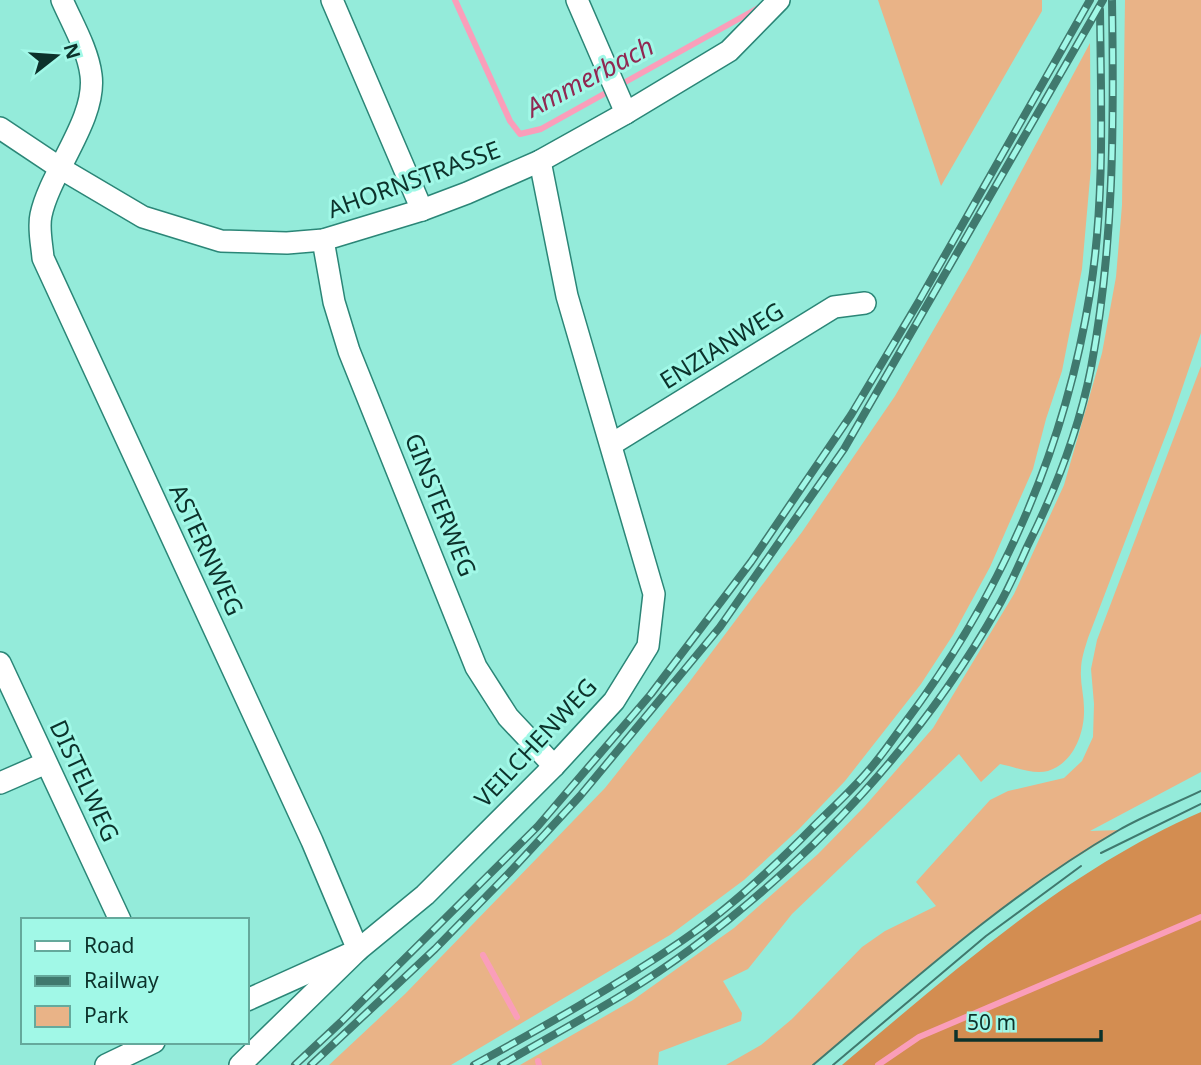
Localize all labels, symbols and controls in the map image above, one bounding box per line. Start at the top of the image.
north arrow [21,21,91,91]
water label: Ammerbach [517,27,660,126]
text: N [58,40,87,62]
street label: AHORNSTRASSE [323,132,504,225]
street label: ENZIANWEG [653,294,789,396]
street label: GINSTERWEG [398,428,485,581]
street label: ASTERNWEG [163,478,252,620]
street label: VEILCHENWEG [466,670,603,814]
street label: DISTELWEG [43,714,128,847]
legend [21,918,248,1044]
text: Road [84,931,134,959]
text: Railway [84,966,159,994]
scale bar [956,998,1101,1042]
text: Park [84,1001,129,1029]
text: 50 m [967,1008,1016,1036]

